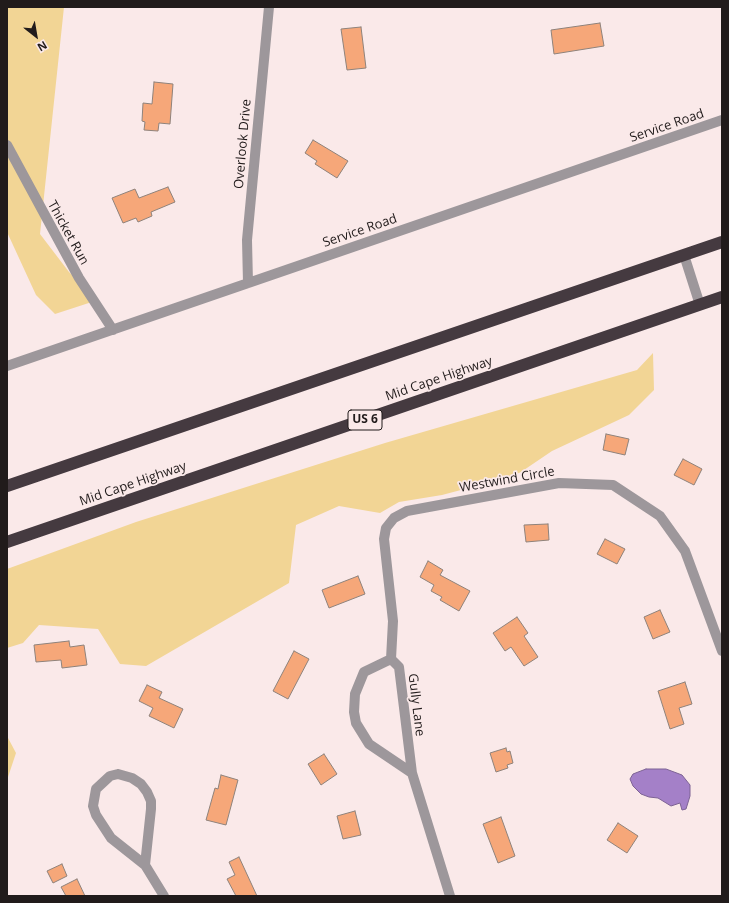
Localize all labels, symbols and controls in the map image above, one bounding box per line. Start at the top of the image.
north arrow [16,16,56,56]
text: N [35,38,50,55]
street label: Overlook Drive [231,98,255,190]
street label: Service Road [628,106,706,146]
street label: Thicket Run [44,198,92,268]
street label: Service Road [321,211,399,251]
street label: Mid Cape Highway [383,353,495,405]
road number: US 6 [348,410,382,430]
street label: Mid Cape Highway [77,458,189,510]
street label: Westwind Circle [458,464,556,496]
street label: Gully Lane [404,673,428,737]

